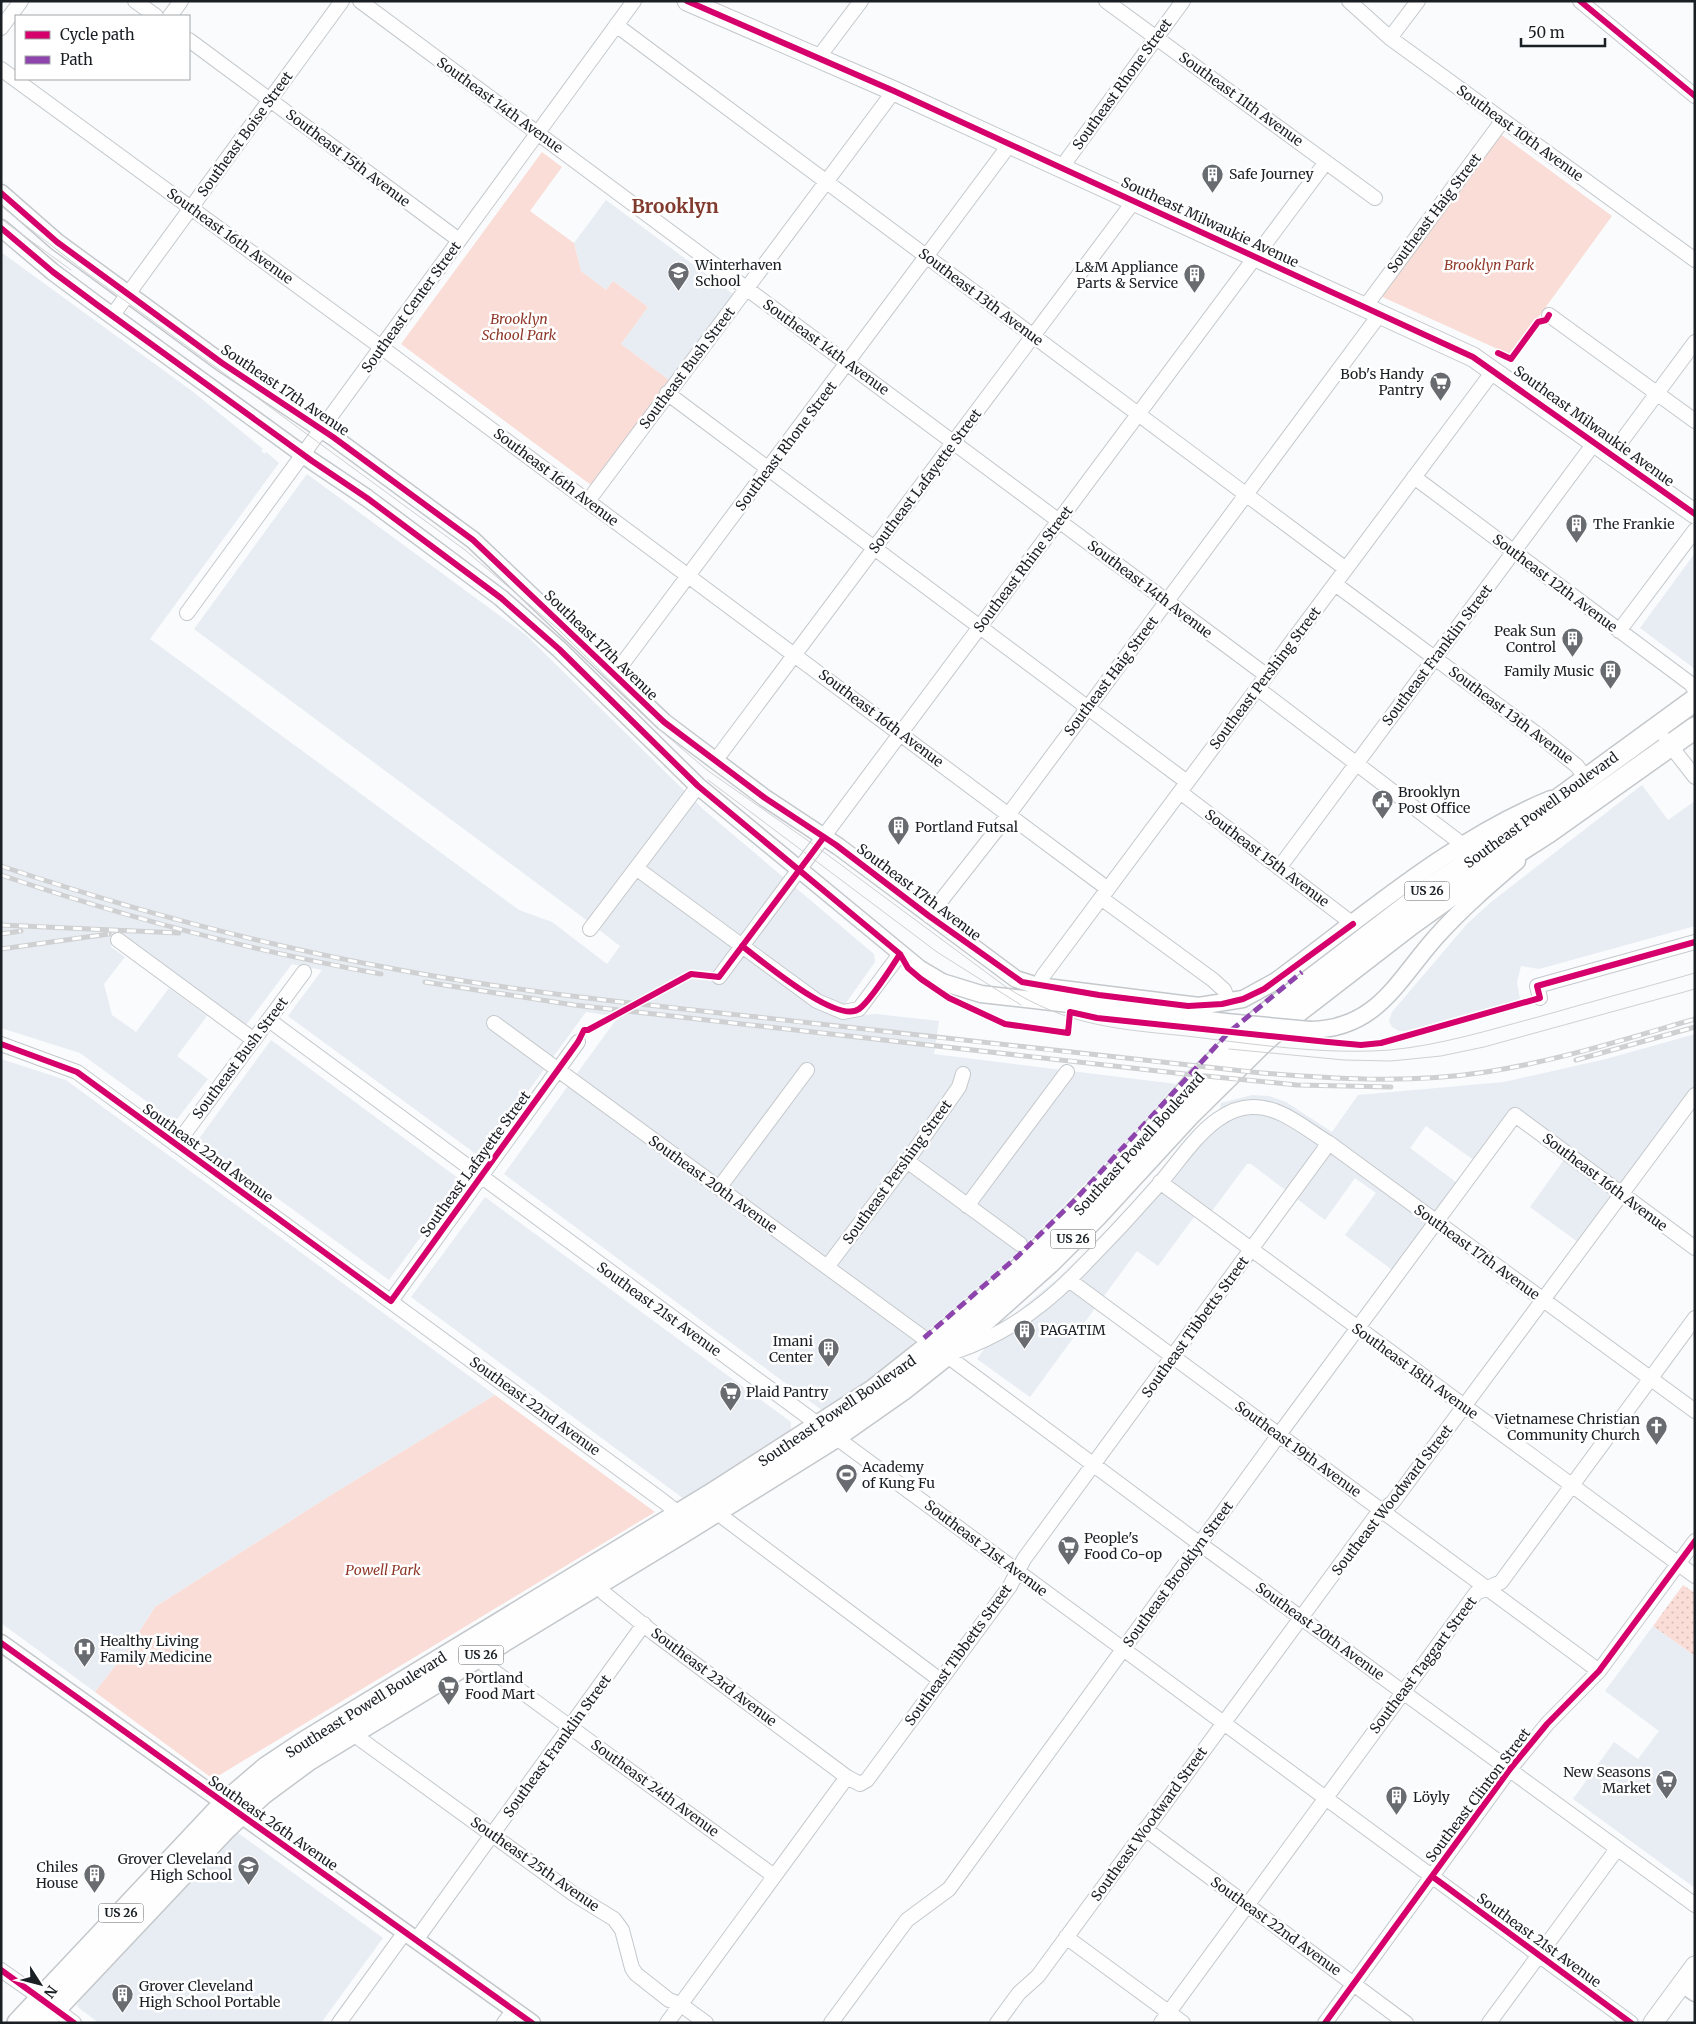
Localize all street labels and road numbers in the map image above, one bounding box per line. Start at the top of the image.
street label: Southeast Rhone Street [1068,15,1176,153]
street label: Southeast 11th Avenue [1175,48,1307,150]
street label: Southeast 14th Avenue [433,53,567,157]
street label: Southeast Boise Street [194,67,297,200]
street label: Southeast 10th Avenue [1453,81,1587,185]
street label: Southeast 15th Avenue [282,105,414,211]
street label: Southeast Haig Street [1383,149,1485,276]
street label: Southeast Milwaukie Avenue [1118,173,1302,271]
street label: Southeast 16th Avenue [163,184,297,288]
street label: Southeast Center Street [357,237,465,376]
street label: Southeast 13th Avenue [915,244,1047,350]
street label: Southeast 14th Avenue [759,295,893,399]
street label: Southeast Bush Street [635,303,739,432]
street label: Southeast 17th Avenue [217,340,353,440]
street label: Southeast Milwaukie Avenue [1510,362,1678,490]
street label: Southeast Rhone Street [731,377,841,514]
street label: Southeast Lafayette Street [865,405,986,557]
street label: Southeast 16th Avenue [490,424,622,530]
street label: Southeast Rhine Street [970,502,1077,636]
street label: Southeast 12th Avenue [1489,530,1621,636]
street label: Southeast 14th Avenue [1084,536,1216,642]
street label: Southeast Franklin Street [1378,581,1496,729]
street label: Southeast 17th Avenue [541,586,661,704]
street label: Southeast Pershing Street [1205,603,1325,753]
street label: Southeast Haig Street [1060,612,1162,739]
street label: Southeast 13th Avenue [1445,662,1577,768]
street label: Southeast 16th Avenue [815,665,947,771]
street label: Southeast Powell Boulevard [1460,748,1622,872]
street label: Southeast 15th Avenue [1201,805,1333,911]
street label: Southeast 17th Avenue [853,839,985,945]
road number: US 26 [1404,881,1450,900]
street label: Southeast Bush Street [188,993,292,1122]
street label: Southeast Powell Boulevard [1070,1068,1208,1219]
street label: Southeast Lafayette Street [416,1087,534,1241]
street label: Southeast Pershing Street [839,1096,956,1248]
street label: Southeast 22nd Avenue [139,1100,277,1206]
street label: Southeast 16th Avenue [1539,1129,1671,1235]
street label: Southeast 20th Avenue [645,1131,781,1237]
street label: Southeast 17th Avenue [1411,1200,1543,1304]
road number: US 26 [1050,1230,1096,1248]
street label: Southeast Tibbetts Street [1138,1252,1253,1401]
street label: Southeast 21st Avenue [593,1258,725,1360]
street label: Southeast 18th Avenue [1348,1319,1482,1423]
street label: Southeast Powell Boulevard [755,1351,920,1471]
street label: Southeast 22nd Avenue [466,1353,604,1459]
street label: Southeast 19th Avenue [1231,1397,1365,1501]
street label: Southeast Woodward Street [1328,1421,1457,1579]
street label: Southeast 21st Avenue [921,1496,1051,1600]
street label: Southeast Brooklyn Street [1119,1497,1237,1650]
street label: Southeast 20th Avenue [1252,1578,1388,1684]
street label: Southeast Tibbetts Street [901,1580,1016,1729]
street label: Southeast Taggart Street [1366,1592,1481,1737]
street label: Southeast 23rd Avenue [648,1624,780,1730]
road number: US 26 [458,1646,504,1664]
street label: Southeast Powell Boulevard [282,1648,450,1762]
street label: Southeast Franklin Street [499,1671,615,1821]
street label: Southeast Clinton Street [1422,1724,1535,1866]
street label: Southeast 24th Avenue [588,1736,722,1840]
street label: Southeast Woodward Street [1087,1743,1211,1905]
street label: Southeast 26th Avenue [205,1772,341,1874]
street label: Southeast 25th Avenue [467,1813,603,1915]
street label: Southeast 22nd Avenue [1207,1873,1345,1979]
street label: Southeast 21st Avenue [1473,1889,1605,1991]
road number: US 26 [98,1904,144,1922]

